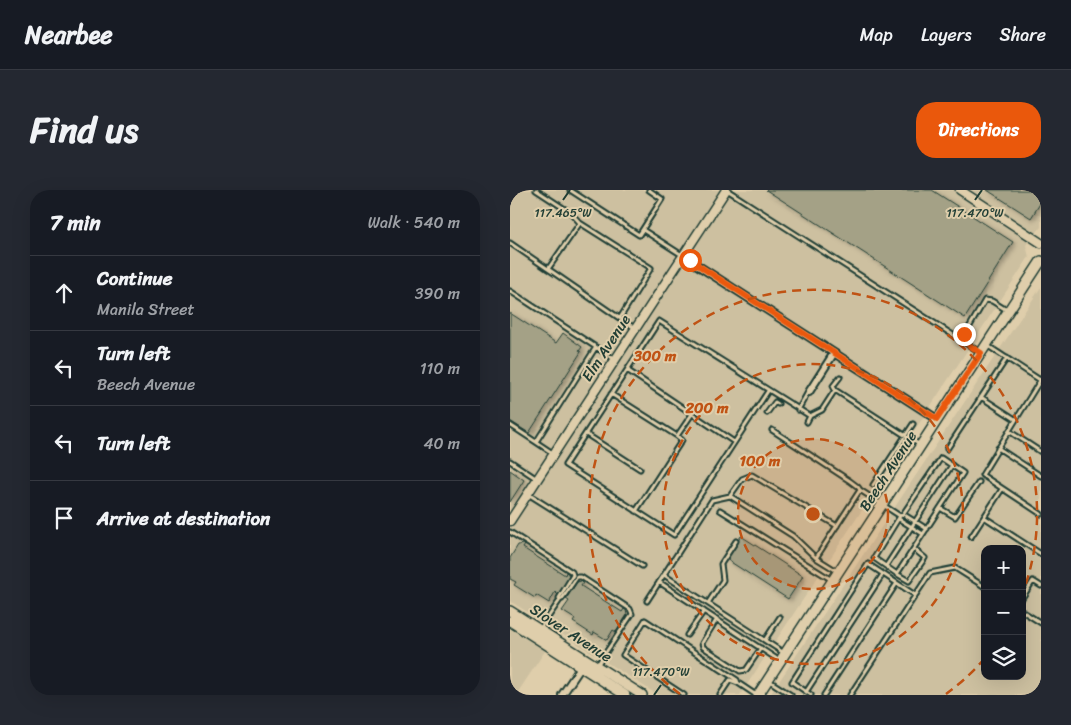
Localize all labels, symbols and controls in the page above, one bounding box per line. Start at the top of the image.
text: Nearbee [25,14,113,56]
text: Map [860,19,893,51]
text: Layers [921,19,972,51]
text: Share [1000,19,1046,51]
text: Find us [30,99,138,161]
button: Directions [916,102,1041,158]
text: 117.465°W [535,202,592,224]
text: 117.470°W [946,202,1004,224]
text: 7 min [50,204,101,242]
text: Walk · 540 m [368,208,460,237]
route start [679,249,702,272]
text: Continue [97,262,173,295]
icon: ahead [50,279,78,307]
text: 390 m [415,279,460,308]
text: Manila Street [97,295,194,324]
street label: Elm Avenue [574,309,638,387]
route end [953,323,976,346]
text: Turn left [97,337,170,370]
text: 300 m [633,343,677,369]
icon: left [50,354,78,382]
text: 110 m [420,354,460,383]
text: Beech Avenue [97,370,195,399]
text: 200 m [684,395,729,421]
street label: Beech Avenue [852,425,924,517]
text: Turn left [97,427,170,460]
icon: left [50,429,78,457]
text: 40 m [423,429,460,458]
text: 100 m [740,448,781,474]
text: Arrive at destination [97,502,270,535]
icon: arrive [50,504,78,532]
centre of rings [804,505,822,523]
map controls [981,545,1026,680]
button: + [981,545,1026,590]
button: − [981,590,1026,635]
street label: Slover Avenue [525,597,618,670]
button: layers [981,635,1026,680]
text: 117.470°W [632,661,690,683]

